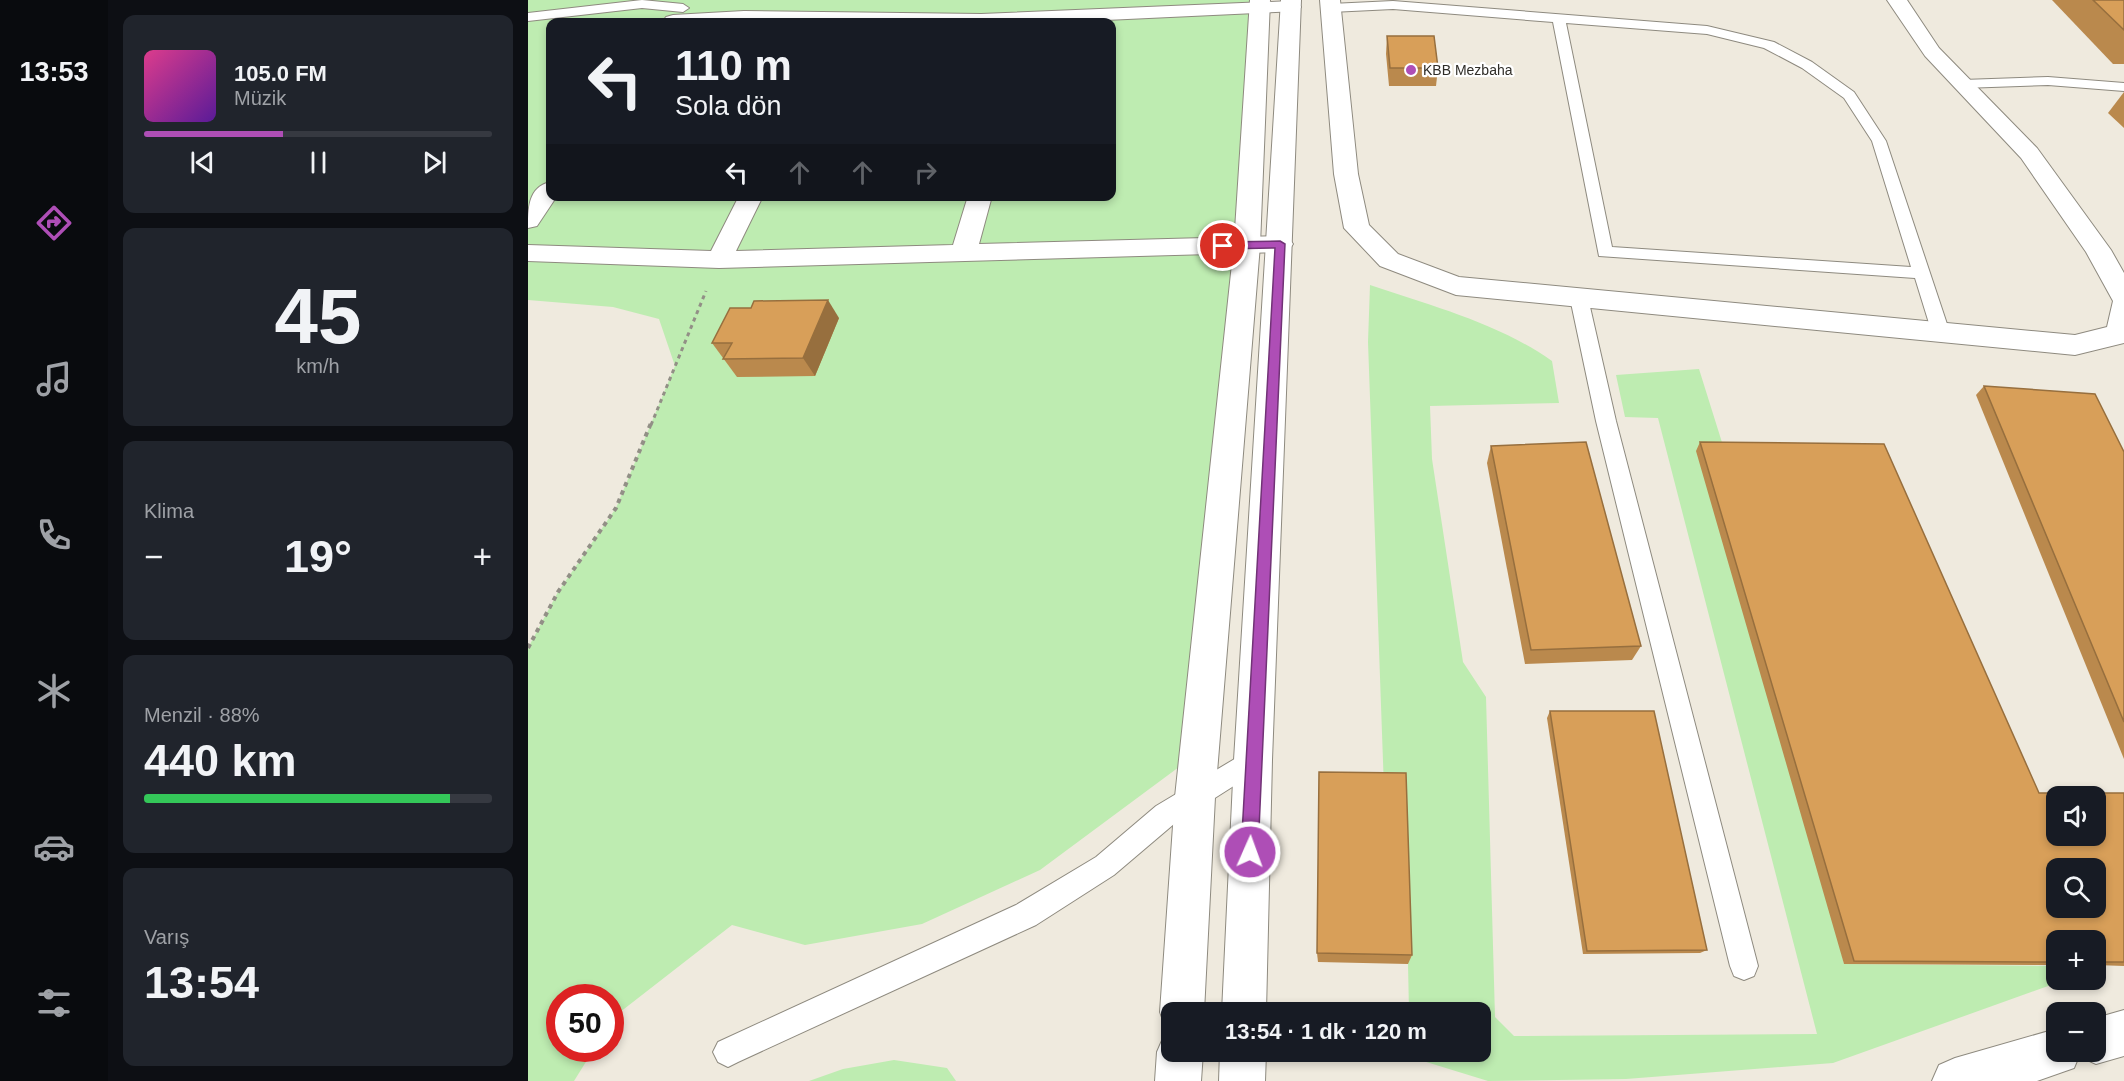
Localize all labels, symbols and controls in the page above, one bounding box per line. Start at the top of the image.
icon: left [576,42,654,120]
text: 110 m [675,42,792,89]
text: 13:53 [19,57,89,87]
text: 105.0 FM [234,61,327,86]
place label: KBB Mezbaha [1423,62,1513,78]
marker: KBB Mezbaha [1404,63,1418,77]
text: Müzik [234,87,286,109]
text: Sola dön [675,91,782,121]
icon: previous [186,146,219,179]
icon: pause [302,146,335,179]
icon: next [418,146,451,179]
icon: left [720,156,753,189]
icon: ahead [783,156,816,189]
icon: ahead [846,156,879,189]
icon: right [909,156,942,189]
icon: directions [33,202,75,244]
pin [1197,220,1248,271]
icon: arrive [1206,229,1239,262]
text: 45 [275,272,361,360]
text: km/h [296,355,340,377]
icon: music [33,358,75,400]
text: Klima [144,500,194,522]
icon: phone [33,514,75,556]
text: 19° [284,531,352,582]
text: − [144,538,163,575]
text: + [473,538,492,575]
icon: climate [33,670,75,712]
text: Menzil · 88% [144,704,260,726]
text: 440 km [144,735,297,786]
map controls [2046,786,2106,1062]
button: sound [2046,786,2106,846]
position arrow [1218,820,1282,884]
icon: car [33,826,75,868]
button: search [2046,858,2106,918]
text: Varış [144,926,189,948]
button: + [2046,930,2106,990]
text: 13:54 [144,957,259,1008]
icon: filters [33,982,75,1024]
speed limit sign: 50 [546,984,624,1062]
button: − [2046,1002,2106,1062]
text: 13:54 · 1 dk · 120 m [1225,1019,1427,1044]

